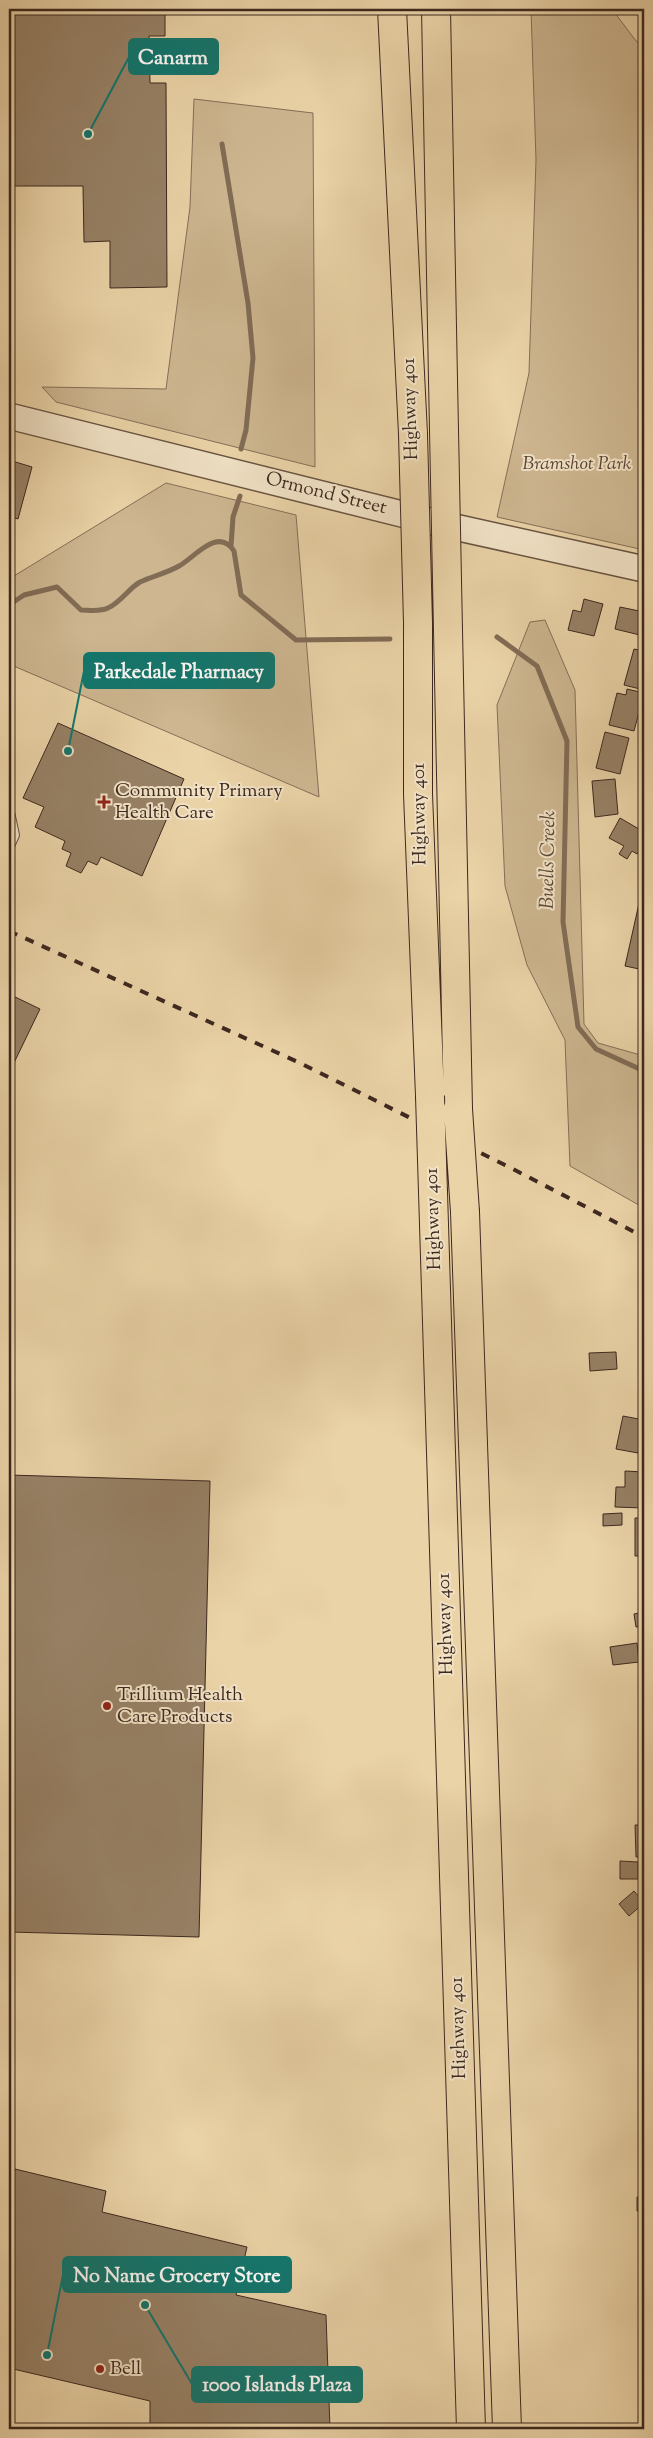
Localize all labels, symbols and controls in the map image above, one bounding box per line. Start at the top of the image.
callout: Canarm [129,39,218,74]
text: Canarm [138,45,208,74]
street label: Highway 401 [396,357,426,461]
park label: Bramshot Park [523,451,632,478]
street label: Ormond Street [263,466,390,522]
callout: Parkedale Pharmacy [84,653,274,688]
text: Parkedale Pharmacy [94,659,264,688]
street label: Highway 401 [406,762,434,865]
place label: Community Primary Health Care [115,778,283,827]
marker: Community Primary Health Care [97,795,111,809]
water label: Buells Creek [534,811,564,909]
street label: Highway 401 [419,1167,449,1271]
street label: Highway 401 [431,1572,461,1676]
place label: Trillium Health Care Products [117,1682,243,1731]
marker: Trillium Health Care Products [101,1700,113,1712]
street label: Highway 401 [444,1976,474,2080]
callout: No Name Grocery Store [63,2257,291,2292]
text: No Name Grocery Store [73,2263,281,2292]
place label: Bell [110,2356,141,2383]
marker: Bell [94,2363,106,2375]
callout: 1000 Islands Plaza [192,2367,362,2402]
text: 1000 Islands Plaza [202,2372,353,2401]

